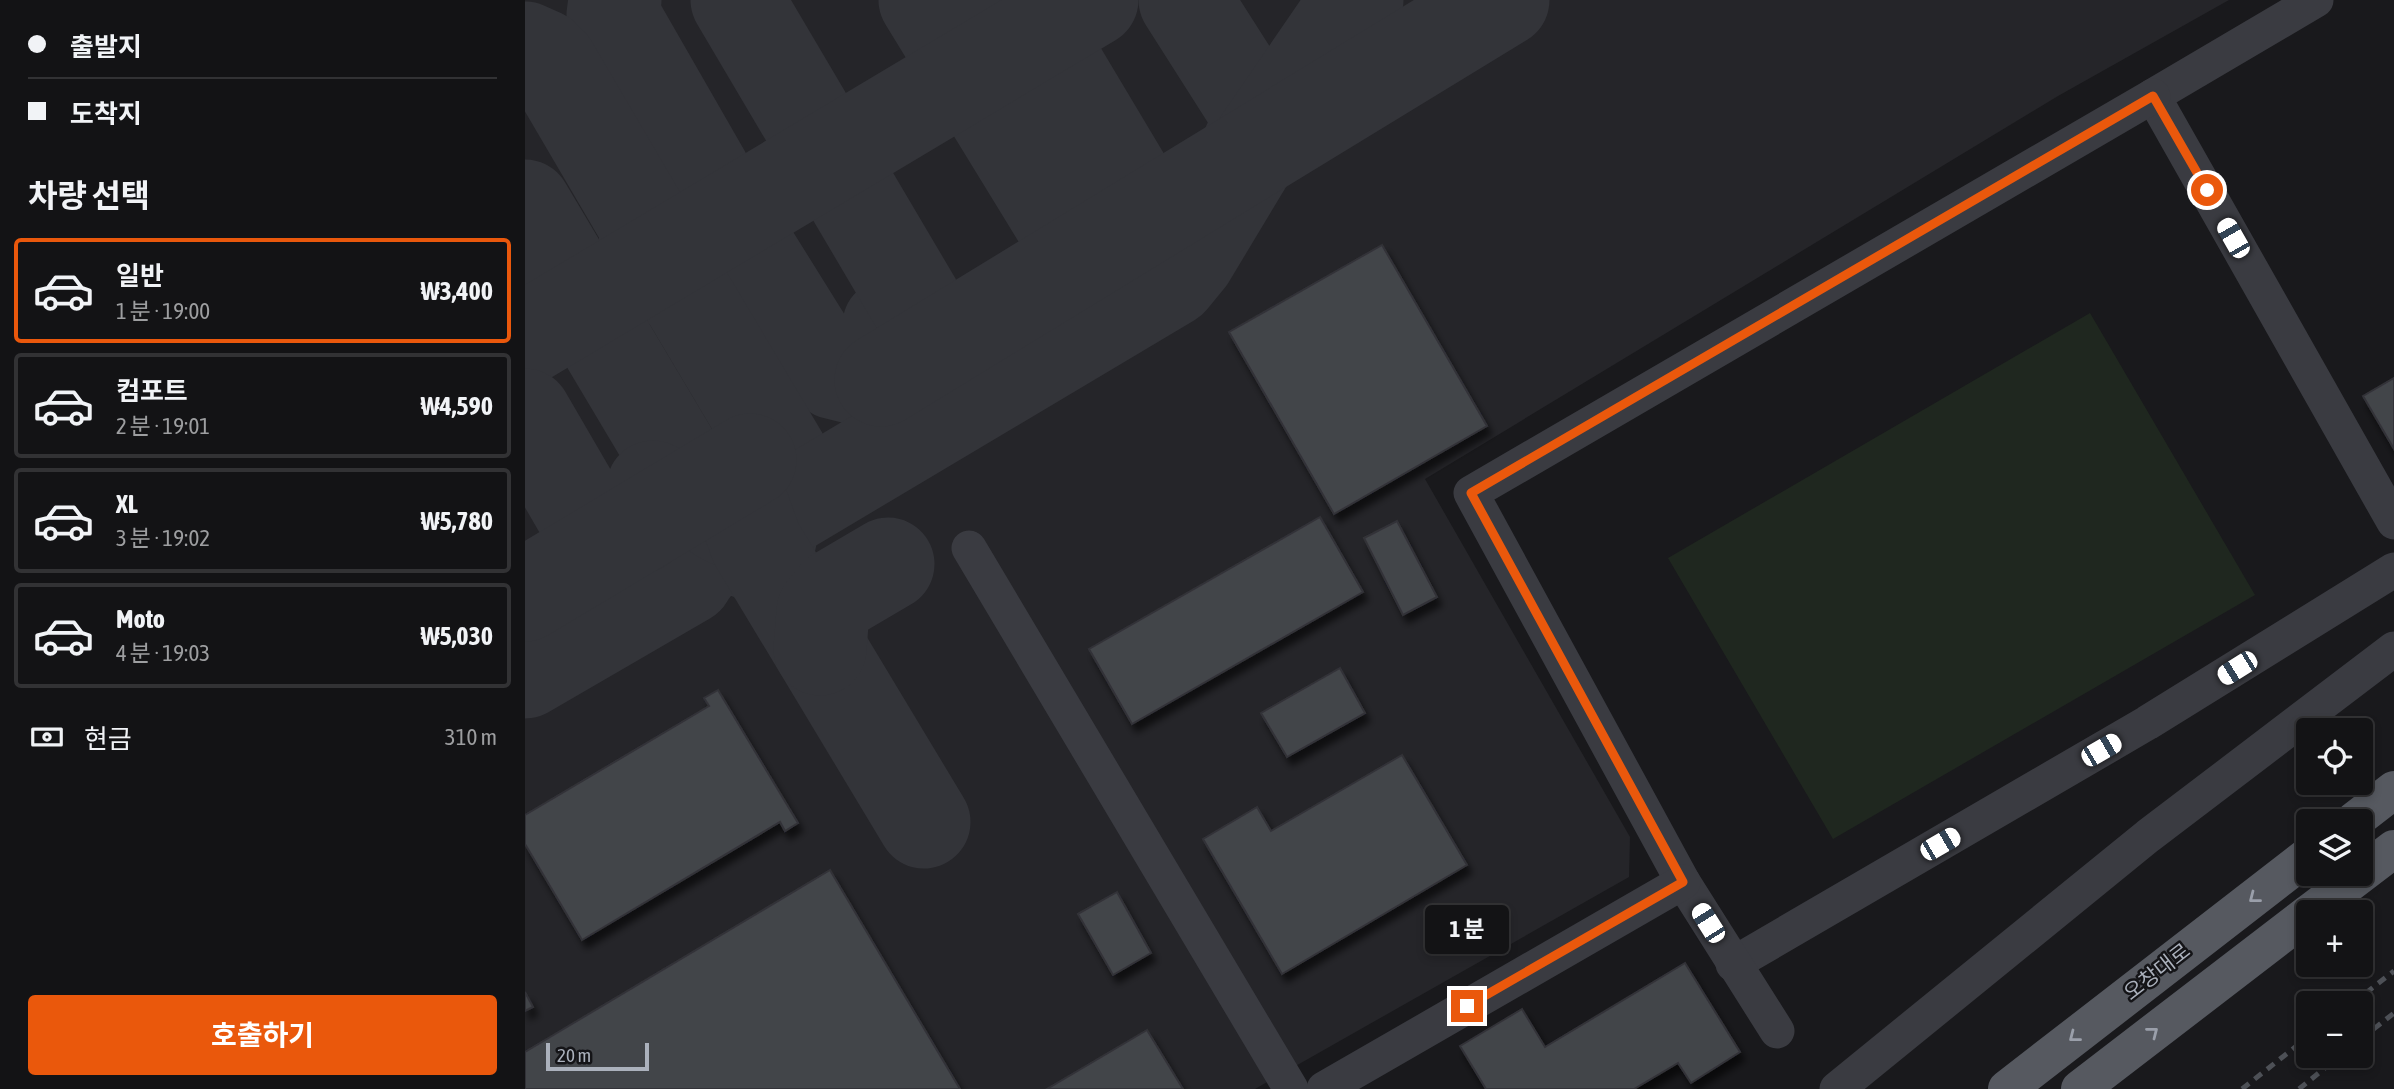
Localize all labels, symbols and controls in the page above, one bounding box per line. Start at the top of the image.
text: 출발지 [70,32,142,62]
text: 도착지 [70,99,142,129]
route start [2191,174,2223,206]
text: 차량 선택 [28,177,150,214]
car [2214,215,2253,261]
icon: car [32,259,95,322]
text: 일반 [116,261,164,291]
text: ₩3,400 [421,276,493,306]
text: 1 분 · 19:00 [116,298,210,324]
icon: car [32,374,95,437]
text: 컴포트 [116,376,188,406]
text: ₩4,590 [421,391,493,421]
text: 2 분 · 19:01 [116,413,210,439]
icon: car [32,489,95,552]
text: XL [116,489,138,519]
text: ₩5,780 [421,506,493,536]
text: 3 분 · 19:02 [116,525,210,551]
icon: car [32,604,95,667]
text: Moto [116,604,165,634]
text: ₩5,030 [421,621,493,651]
text: 4 분 · 19:03 [116,640,210,666]
car [2214,648,2261,688]
icon: cash [28,718,66,756]
map controls [2296,718,2373,1068]
button: locate [2296,718,2373,795]
text: 현금 [84,724,132,754]
text: 310 m [445,724,497,750]
car [2078,730,2125,770]
button: layers [2296,809,2373,886]
car [1917,824,1964,864]
one-way arrow [2249,889,2262,902]
car [1688,900,1729,946]
button: + [2296,900,2373,977]
callout: 1 분 [1425,904,1509,954]
text: 1 분 [1449,916,1485,942]
street label: 오창대로 [2119,938,2194,1004]
route end [1451,990,1483,1022]
button: − [2296,991,2373,1068]
button: 호출하기 [28,995,497,1075]
one-way arrow [2145,1027,2158,1040]
one-way arrow [2069,1028,2082,1041]
scale bar [546,1040,649,1072]
text: 20 m [557,1044,591,1066]

